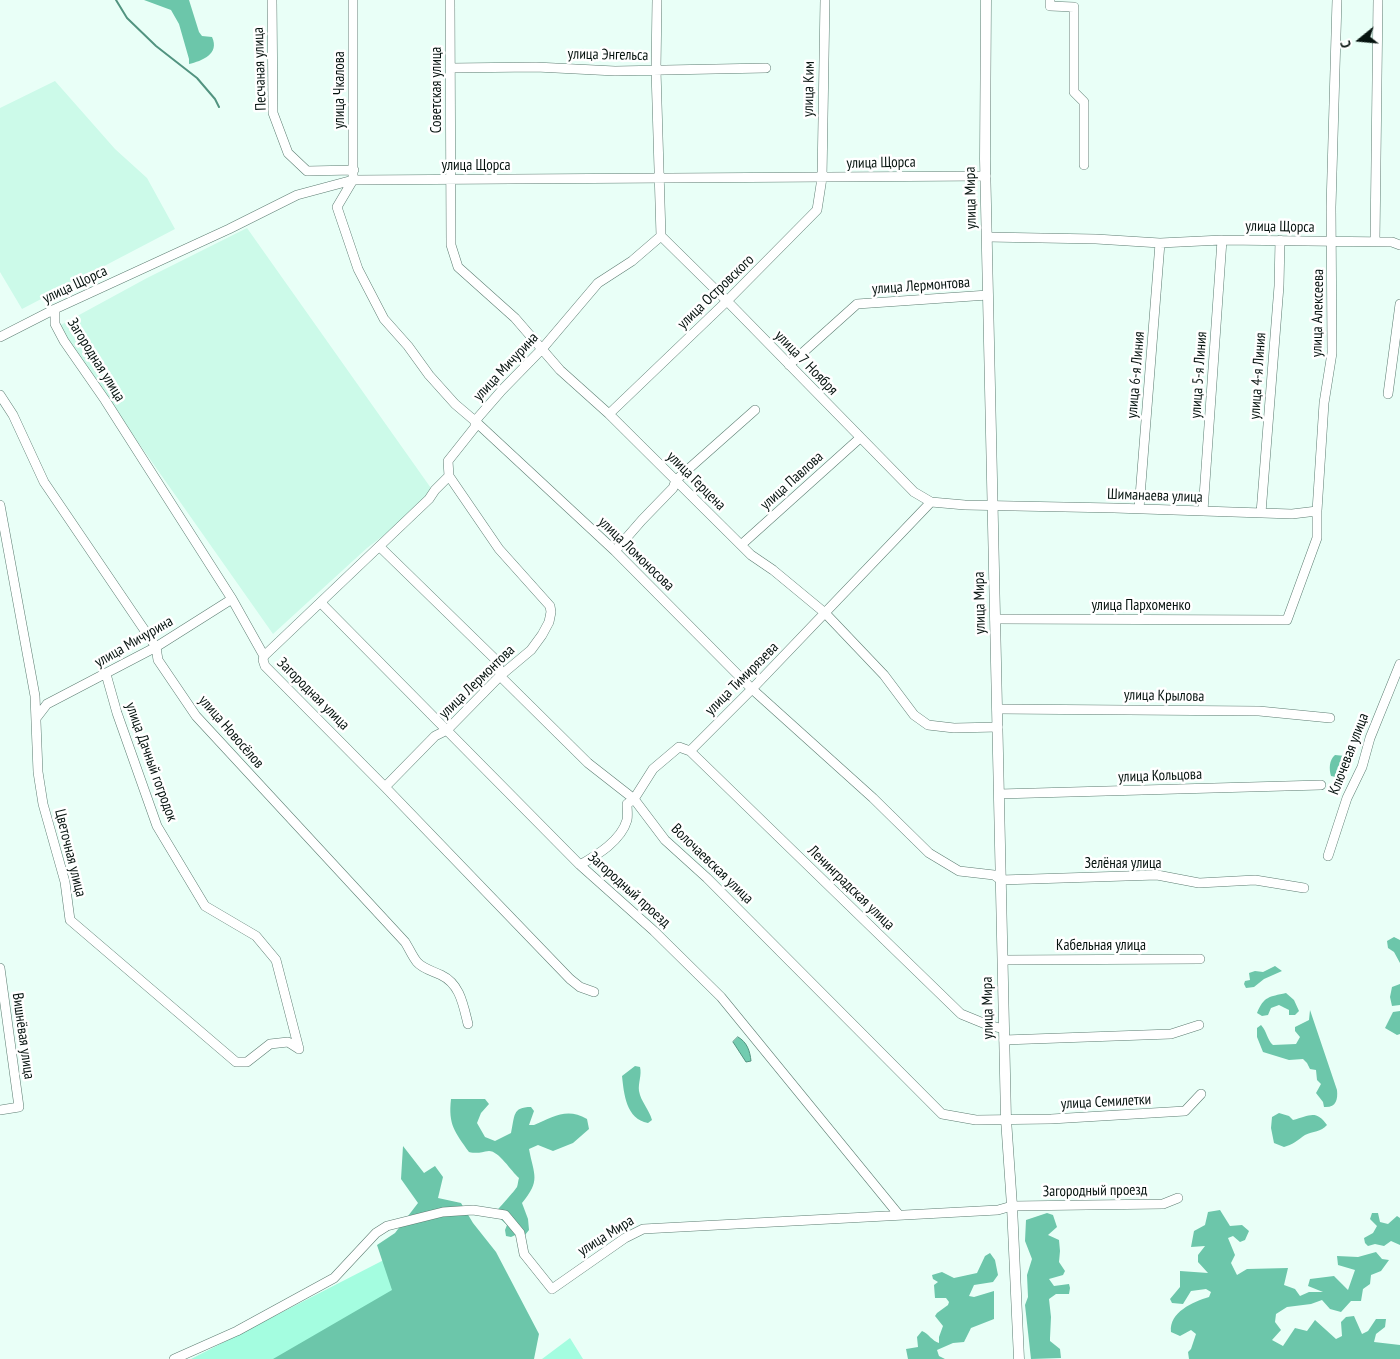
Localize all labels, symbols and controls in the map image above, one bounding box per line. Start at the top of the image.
north arrow [1335,15,1385,65]
street label: Песчаная улица [250,27,270,111]
text: С [1336,39,1355,50]
street label: улица Энгельса [568,45,648,65]
street label: Советская улица [428,47,446,133]
street label: улица Чкалова [331,51,349,129]
street label: улица Ким [800,61,818,117]
street label: улица Щорса [846,153,916,173]
street label: улица Щорса [441,157,511,175]
street label: улица Мира [961,167,981,229]
street label: улица Щорса [1245,217,1315,237]
street label: улица Островского [674,251,758,333]
street label: улица Щорса [40,262,110,308]
street label: улица Алексеева [1308,269,1328,357]
street label: улица Лермонтова [871,274,971,298]
street label: Загородная улица [63,315,129,405]
street label: улица 7 Ноября [771,327,841,399]
street label: улица Мичурина [470,329,542,405]
street label: улица 6-я Линия [1123,331,1149,419]
street label: улица 5-я Линия [1187,331,1211,419]
street label: улица 4-я Линия [1246,332,1270,420]
street label: улица Герцена [663,448,729,514]
street label: улица Павлова [757,448,827,514]
street label: Шиманаева улица [1107,485,1203,507]
street label: улица Ломоносова [594,513,678,595]
street label: улица Мира [970,572,990,634]
street label: улица Пархоменко [1091,597,1191,615]
street label: улица Мичурина [92,612,176,672]
street label: улица Тимирязева [702,639,782,719]
street label: улица Лермонтова [435,641,519,723]
street label: Загородная улица [273,654,353,734]
street label: улица Крылова [1124,686,1204,706]
street label: улица Новосёлов [194,692,268,772]
street label: улица Дачный гогродок [121,700,181,824]
street label: Ключевая улица [1325,711,1373,797]
street label: улица Кольцова [1118,766,1202,786]
street label: Цветочная улица [50,807,90,899]
street label: Волочаевская улица [667,820,757,908]
street label: Ленинградская улица [804,842,898,934]
street label: Загородный проезд [584,848,674,932]
street label: Зелёная улица [1084,855,1162,873]
street label: Кабельная улица [1056,937,1146,955]
street label: улица Мира [978,977,998,1039]
street label: Вишнёвая улица [8,992,38,1080]
street label: улица Семилетки [1060,1091,1152,1113]
street label: Загородный проезд [1043,1181,1147,1201]
street label: улица Мира [575,1212,637,1260]

